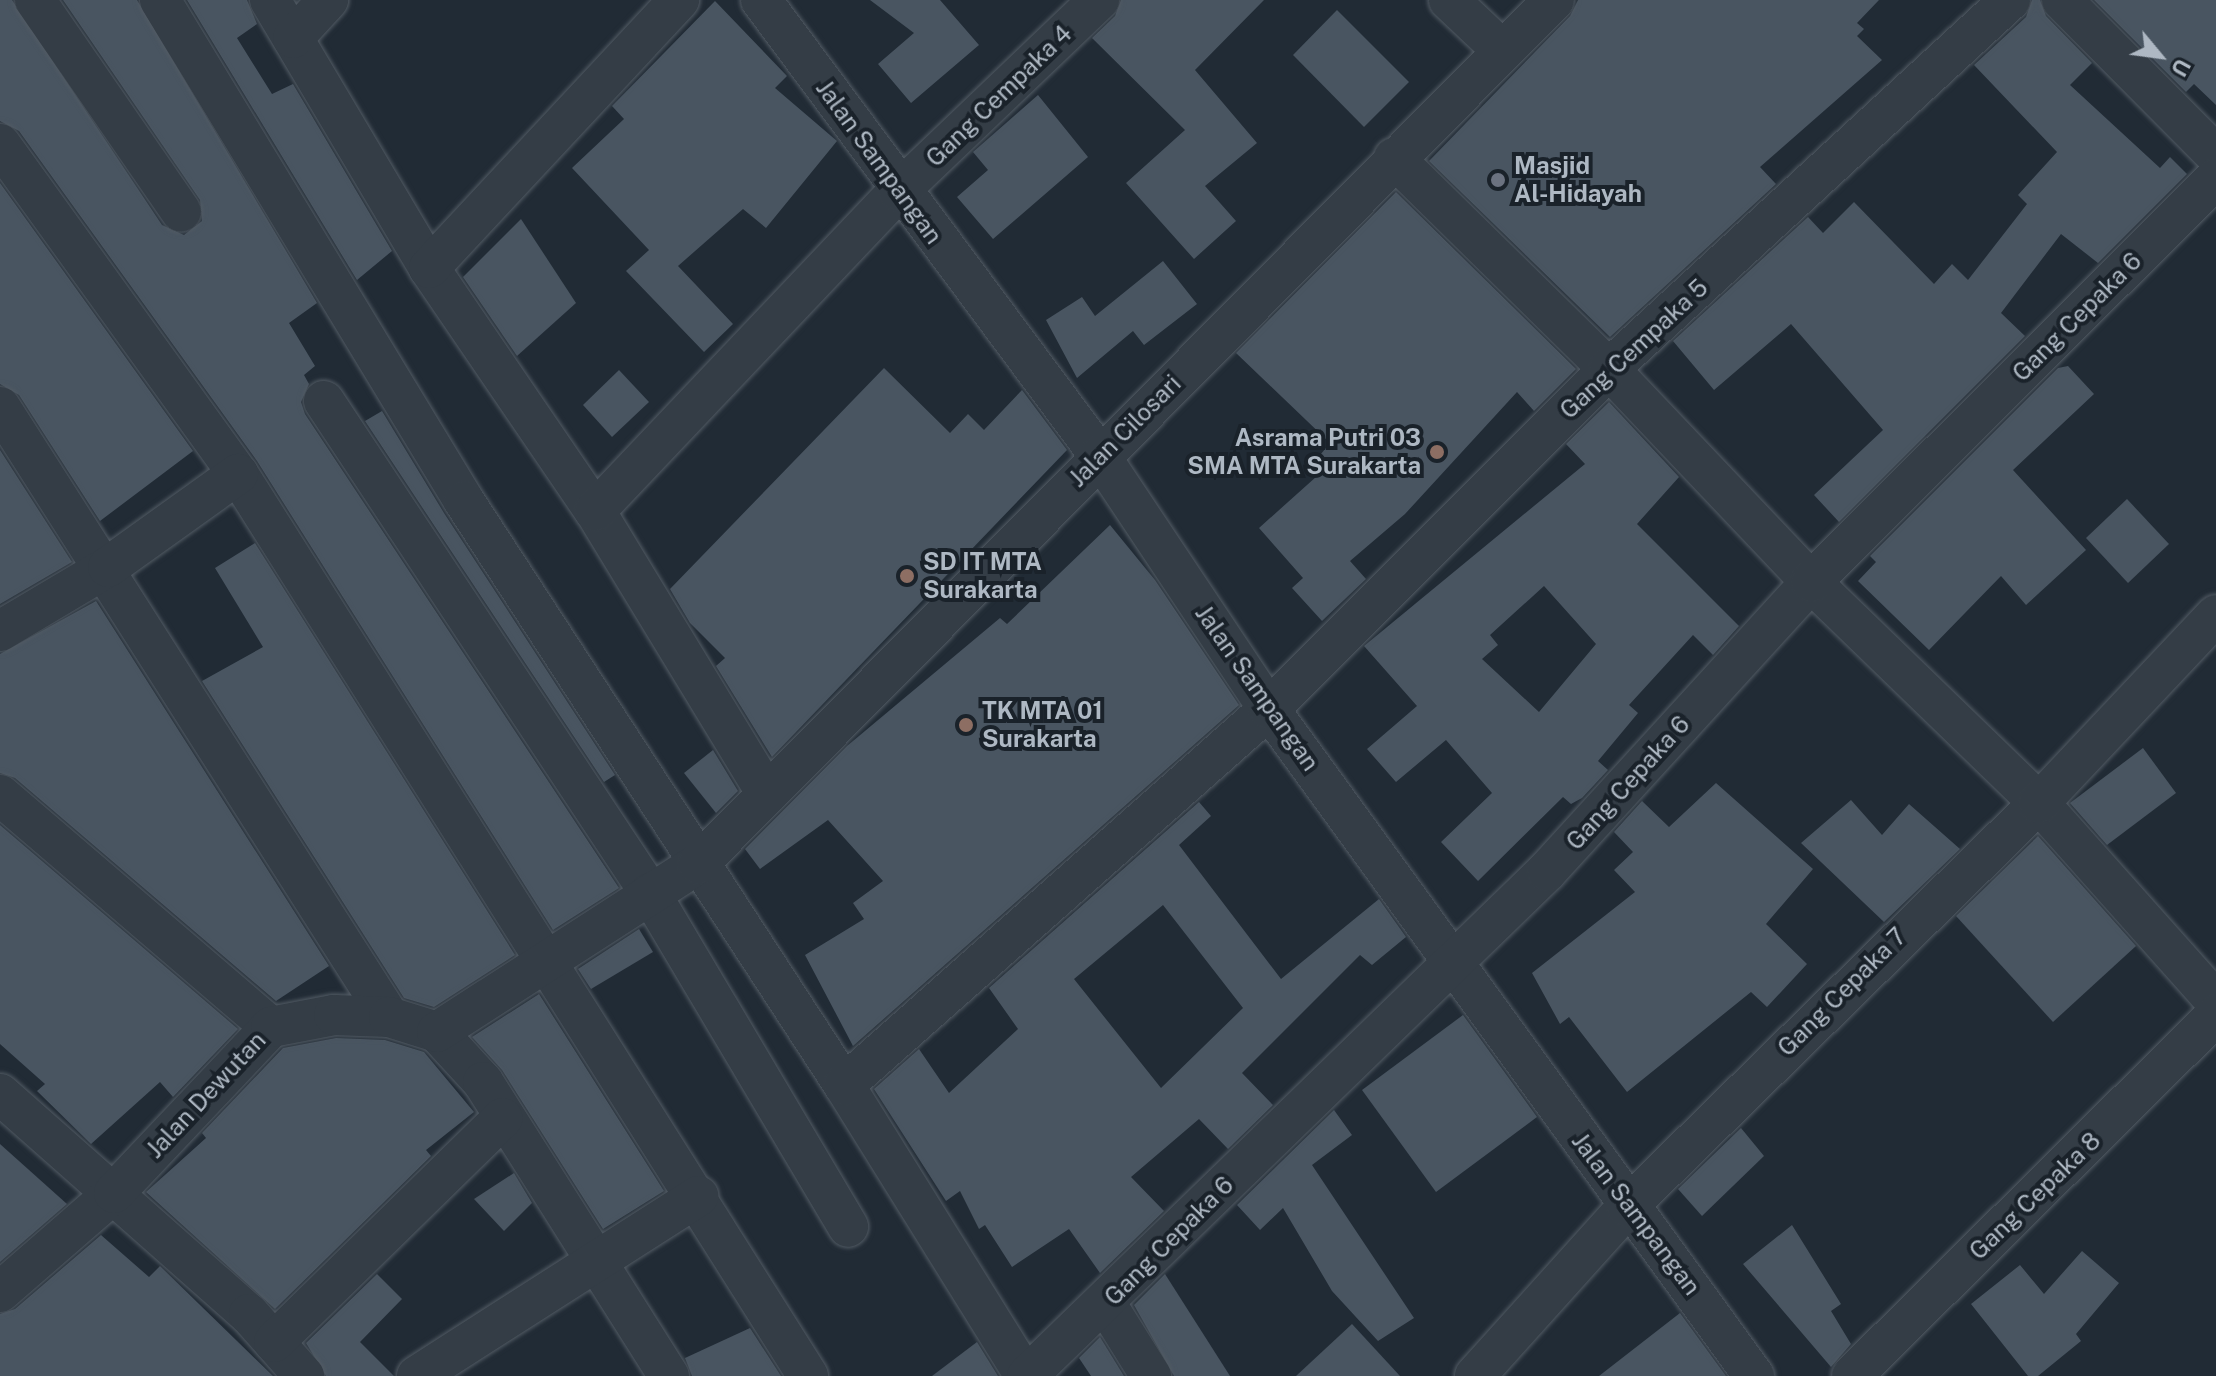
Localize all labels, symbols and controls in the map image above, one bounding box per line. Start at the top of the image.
north arrow [2120,16,2200,96]
street label: Gang Cempaka 4 [920,19,1078,173]
text: U [2166,54,2196,81]
street label: Jalan Sampangan [810,74,948,250]
place label: Masjid Al-Hidayah [1514,152,1642,208]
marker: Masjid Al-Hidayah [1489,171,1507,189]
street label: Gang Cepaka 6 [2007,247,2147,387]
street label: Gang Cempaka 5 [1554,273,1714,425]
street label: Jalan Cilosari [1063,369,1187,493]
place label: Asrama Putri 03 SMA MTA Surakarta [1187,424,1421,480]
marker: Asrama Putri 03 SMA MTA Surakarta [1428,443,1446,461]
place label: SD IT MTA Surakarta [923,548,1042,604]
marker: SD IT MTA Surakarta [898,567,916,585]
street label: Jalan Sampangan [1189,600,1325,776]
place label: TK MTA 01 Surakarta [982,697,1103,753]
street label: Gang Cepaka 6 [1560,710,1696,856]
marker: TK MTA 01 Surakarta [957,716,975,734]
street label: Gang Cepaka 7 [1772,922,1912,1062]
street label: Jalan Dewutan [140,1026,272,1164]
street label: Gang Cepaka 8 [1964,1126,2106,1266]
street label: Jalan Sampangan [1566,1127,1706,1301]
street label: Gang Cepaka 6 [1099,1171,1239,1311]

